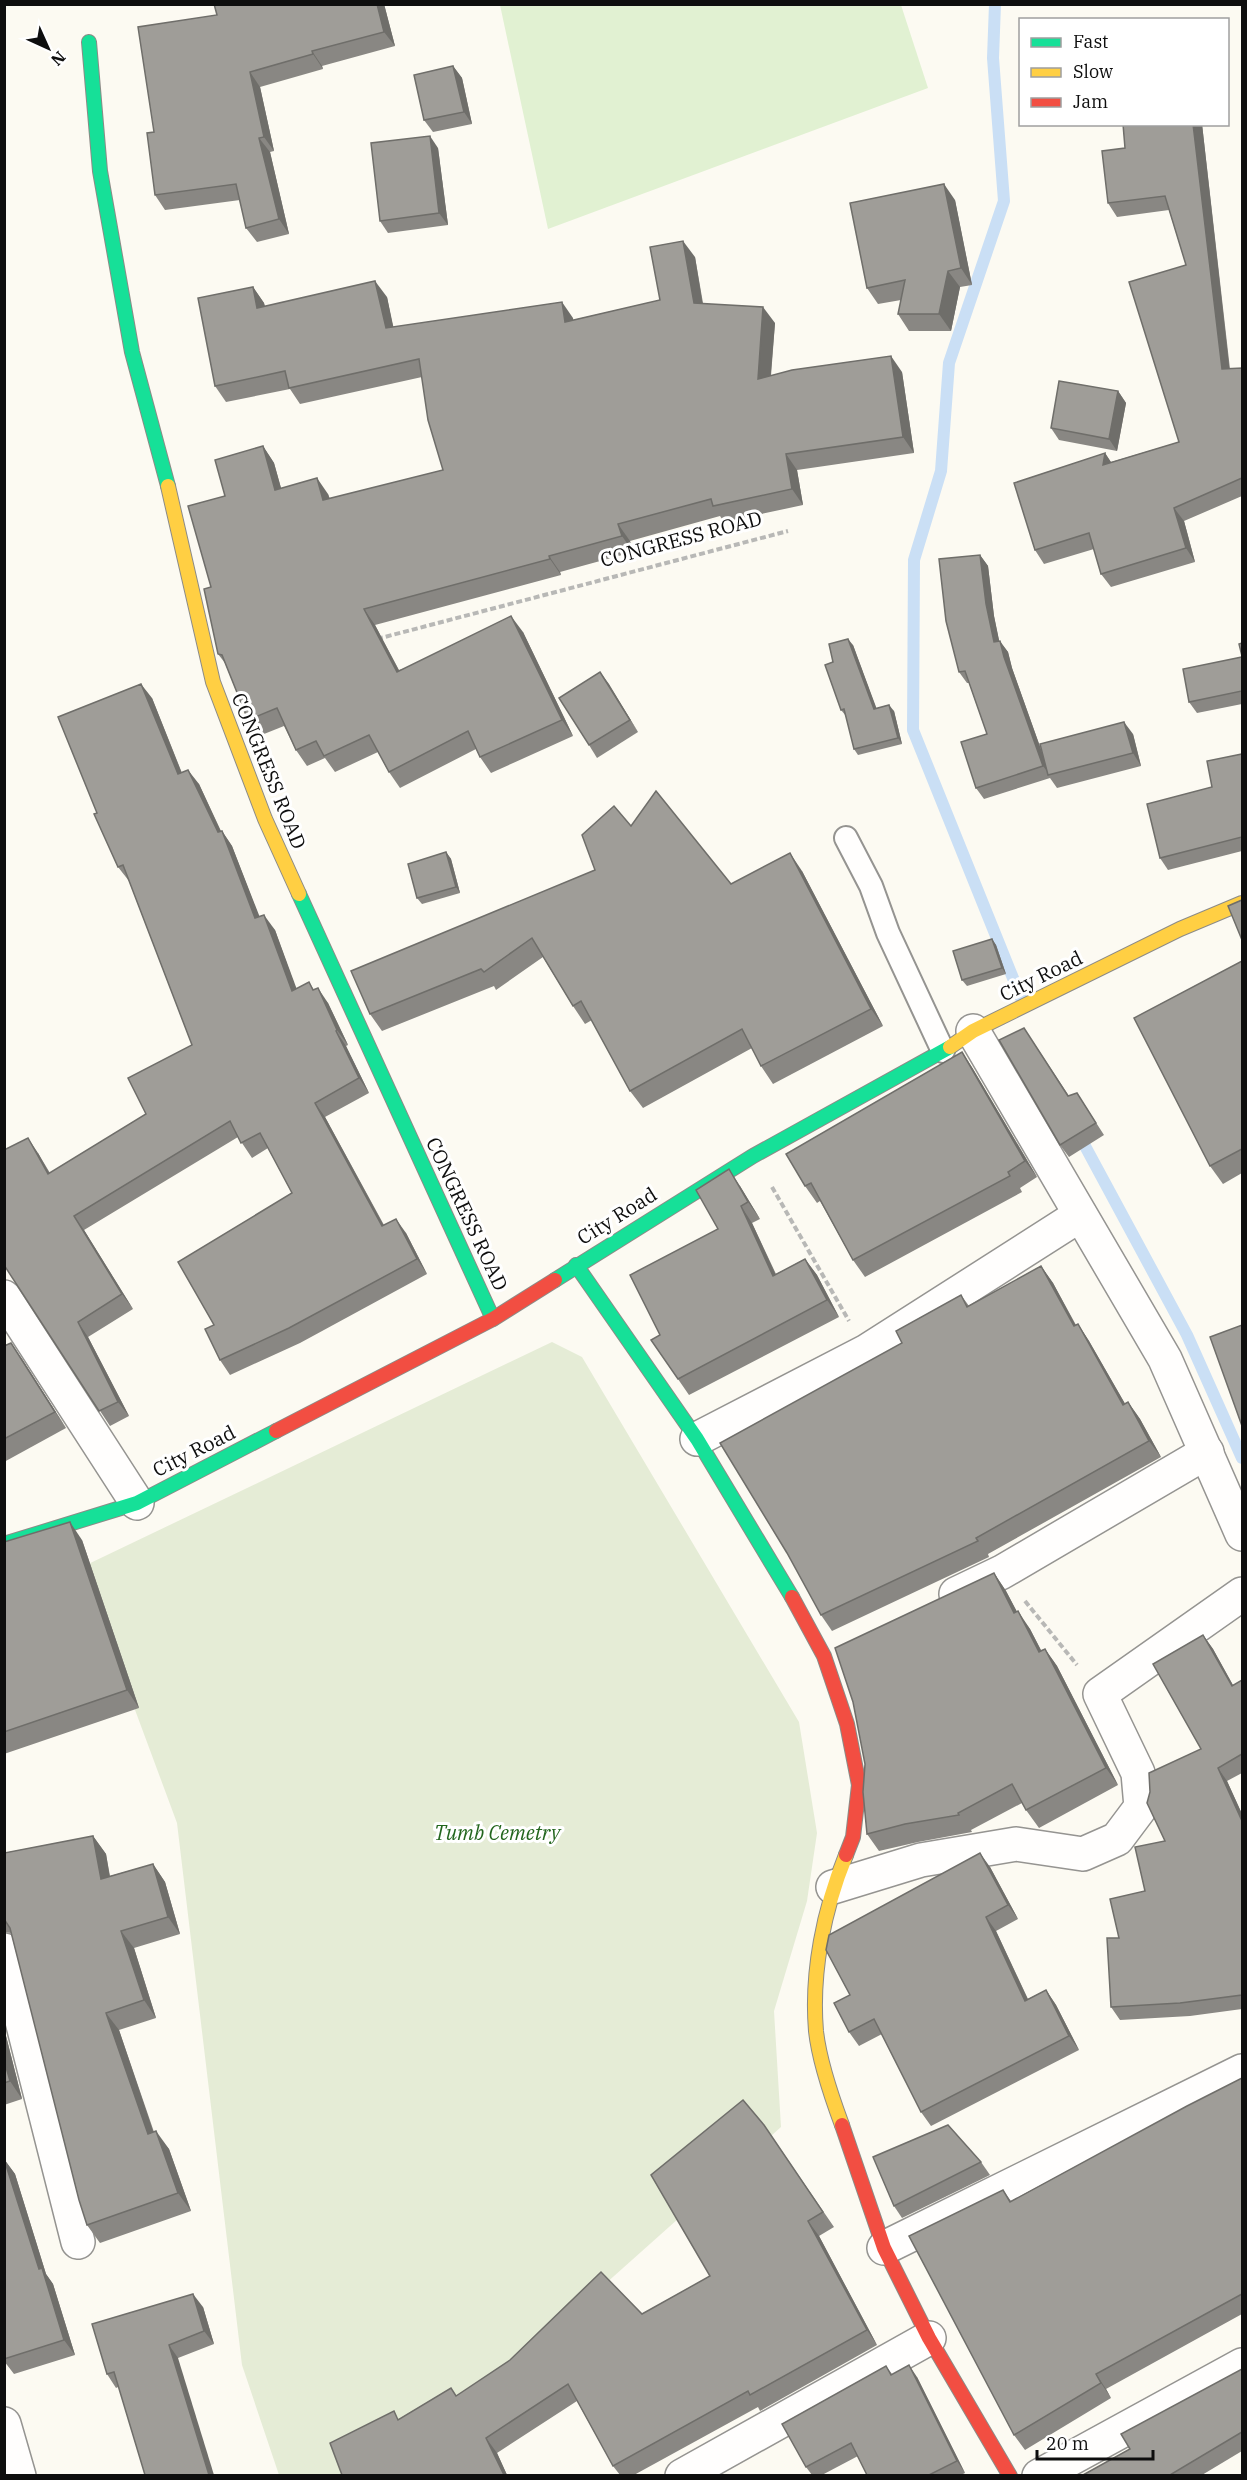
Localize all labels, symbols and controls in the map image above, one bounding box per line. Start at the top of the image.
north arrow [18,18,78,78]
legend [1019,18,1229,126]
text: Fast [1073,30,1108,53]
text: N [47,47,70,70]
text: Slow [1073,60,1113,83]
text: Jam [1073,90,1108,113]
street label: CONGRESS ROAD [597,504,765,573]
street label: CONGRESS ROAD [226,689,313,853]
street label: City Road [995,944,1087,1007]
street label: CONGRESS ROAD [420,1133,515,1295]
street label: City Road [572,1180,662,1251]
street label: City Road [148,1418,240,1483]
park label: Tumb Cemetry [434,1819,562,1846]
scale bar [1037,2423,1152,2461]
text: 20 m [1046,2432,1089,2455]

